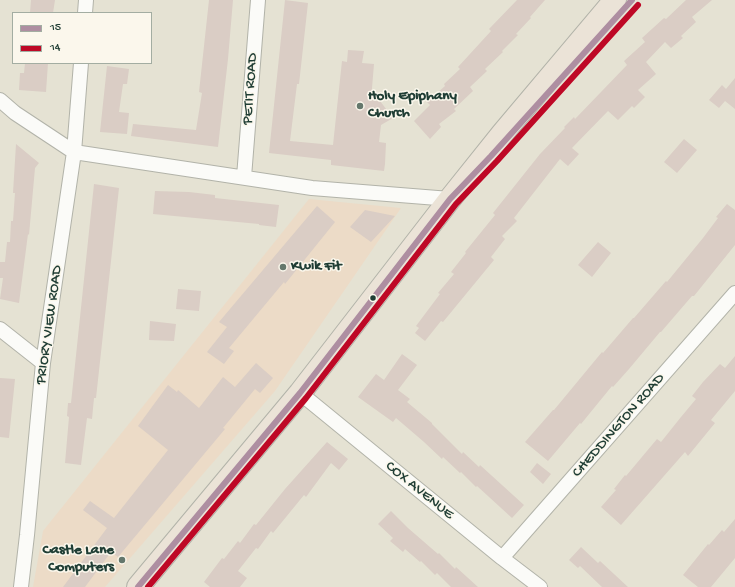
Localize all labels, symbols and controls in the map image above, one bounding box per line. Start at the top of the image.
legend [12,12,152,64]
text: 15 [50,21,61,35]
text: 14 [50,41,61,55]
street label: PETIT ROAD [240,53,262,125]
place label: Holy Epiphany Church [368,88,457,123]
marker: Holy Epiphany Church [355,101,365,111]
place label: Kwik Fit [291,258,341,276]
marker: Kwik Fit [278,262,288,272]
street label: PRIORY VIEW ROAD [33,264,67,386]
unlabelled marker [368,293,378,303]
street label: CHEDDINGTON ROAD [569,370,669,482]
street label: COX AVENUE [381,458,457,524]
place label: Castle Lane Computers [43,542,114,577]
marker: Castle Lane Computers [117,555,127,565]

